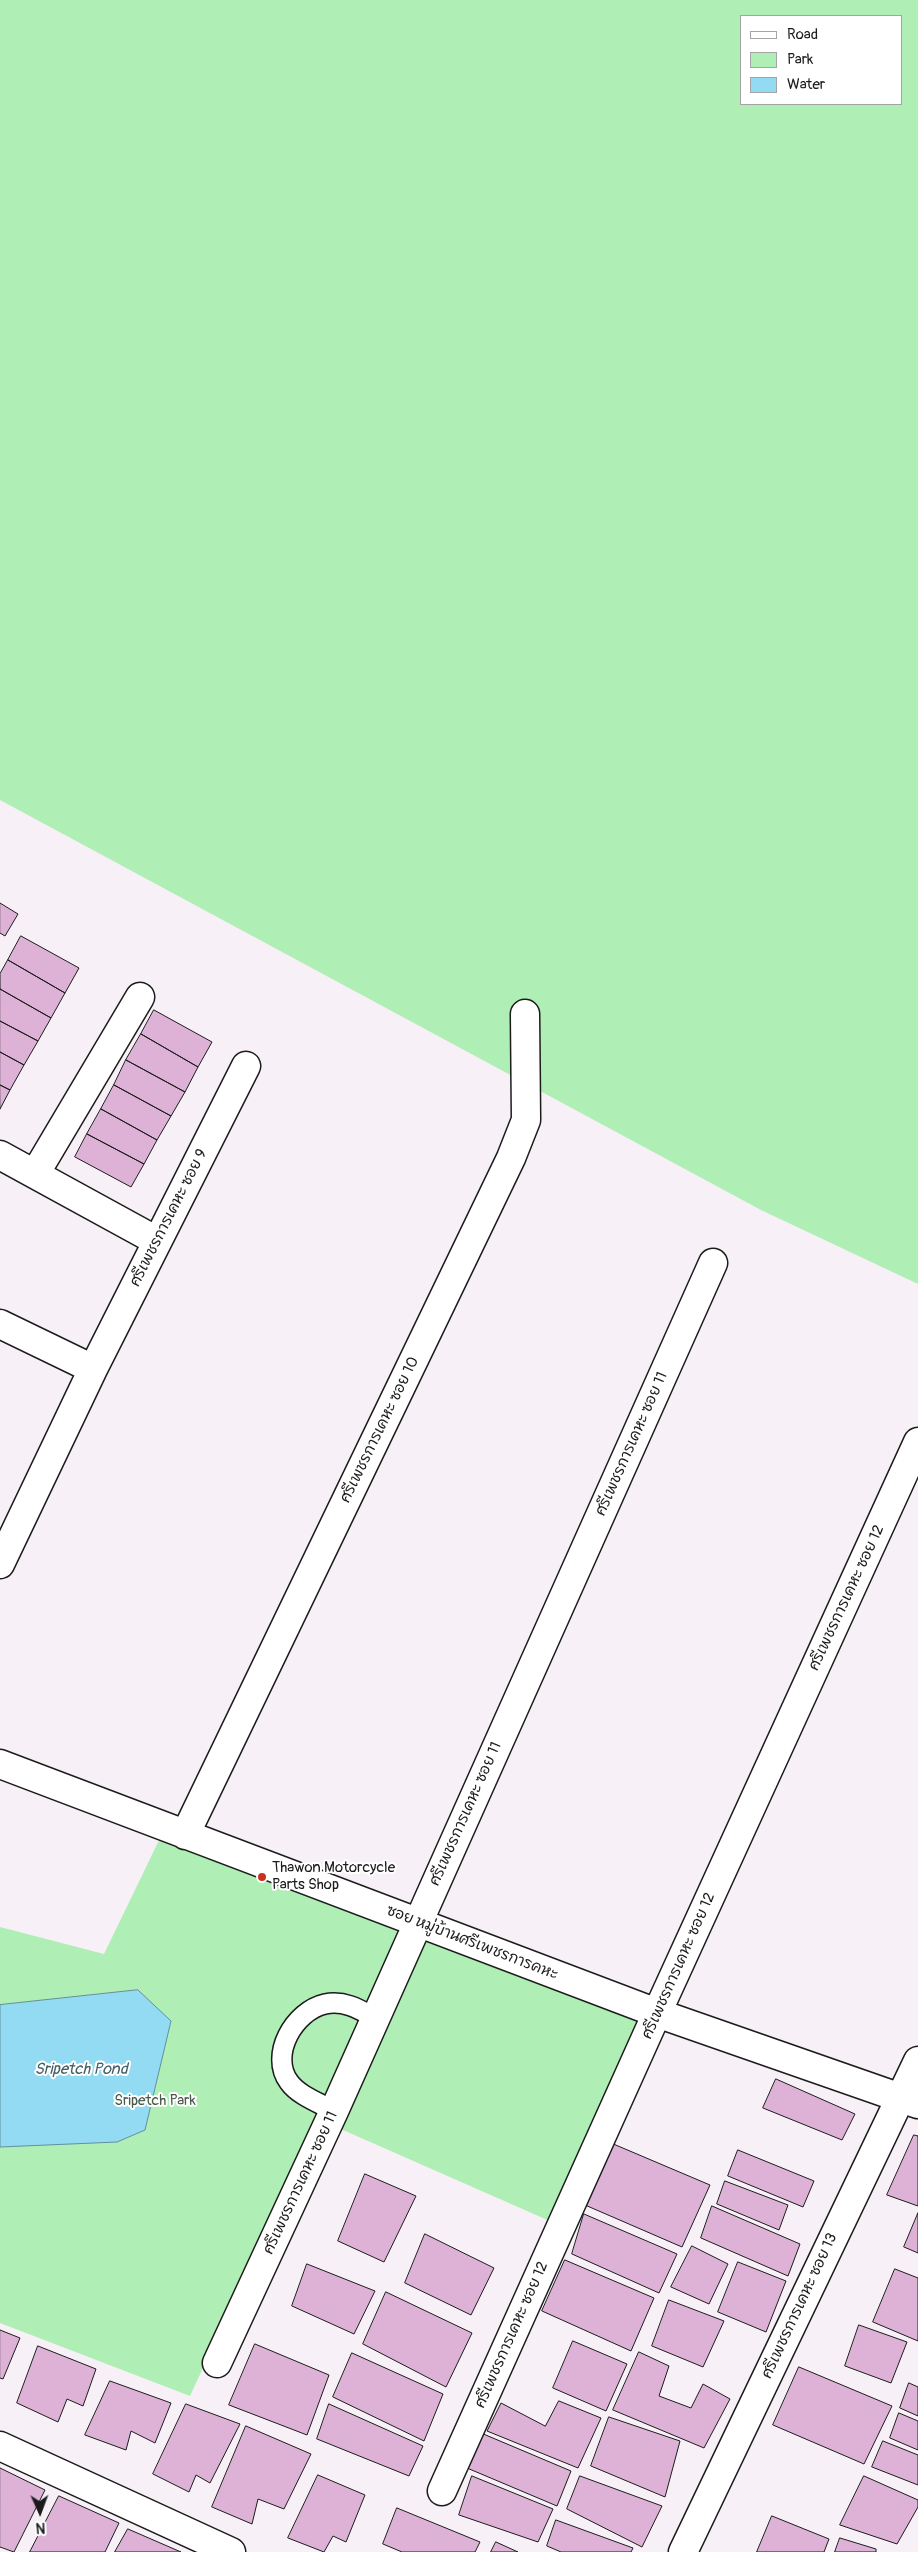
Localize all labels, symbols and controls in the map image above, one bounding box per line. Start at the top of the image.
legend [740,15,903,105]
text: Road [787,25,818,44]
text: Park [787,50,813,69]
text: Water [787,75,825,94]
street label: ศรีเพชรการเคหะ ซอย 9 [127,1146,211,1290]
street label: ศรีเพชรการเคหะ ซอย 10 [337,1354,423,1506]
street label: ศรีเพชรการเคหะ ซอย 11 [592,1369,672,1519]
street label: ศรีเพชรการเคหะ ซอย 12 [805,1523,889,1673]
street label: ศรีเพชรการเคหะ ซอย 11 [426,1739,506,1889]
place label: Thawon Motorcycle Parts Shop [272,1859,395,1894]
marker: Thawon Motorcycle Parts Shop [256,1871,268,1883]
street label: ศรีเพชรการเคหะ ซอย 12 [639,1890,719,2042]
street label: ซอย หมู่บ้านศรีเพชรการคหะ [383,1902,561,1984]
water label: Sripetch Pond [34,2060,128,2080]
park label: Sripetch Park [114,2092,196,2110]
street label: ศรีเพชรการเคหะ ซอย 11 [260,2109,342,2257]
street label: ศรีเพชรการเคหะ ซอย 13 [758,2231,842,2381]
street label: ศรีเพชรการเคหะ ซอย 12 [472,2259,552,2411]
north arrow [15,2487,65,2537]
text: N [36,2519,46,2536]

